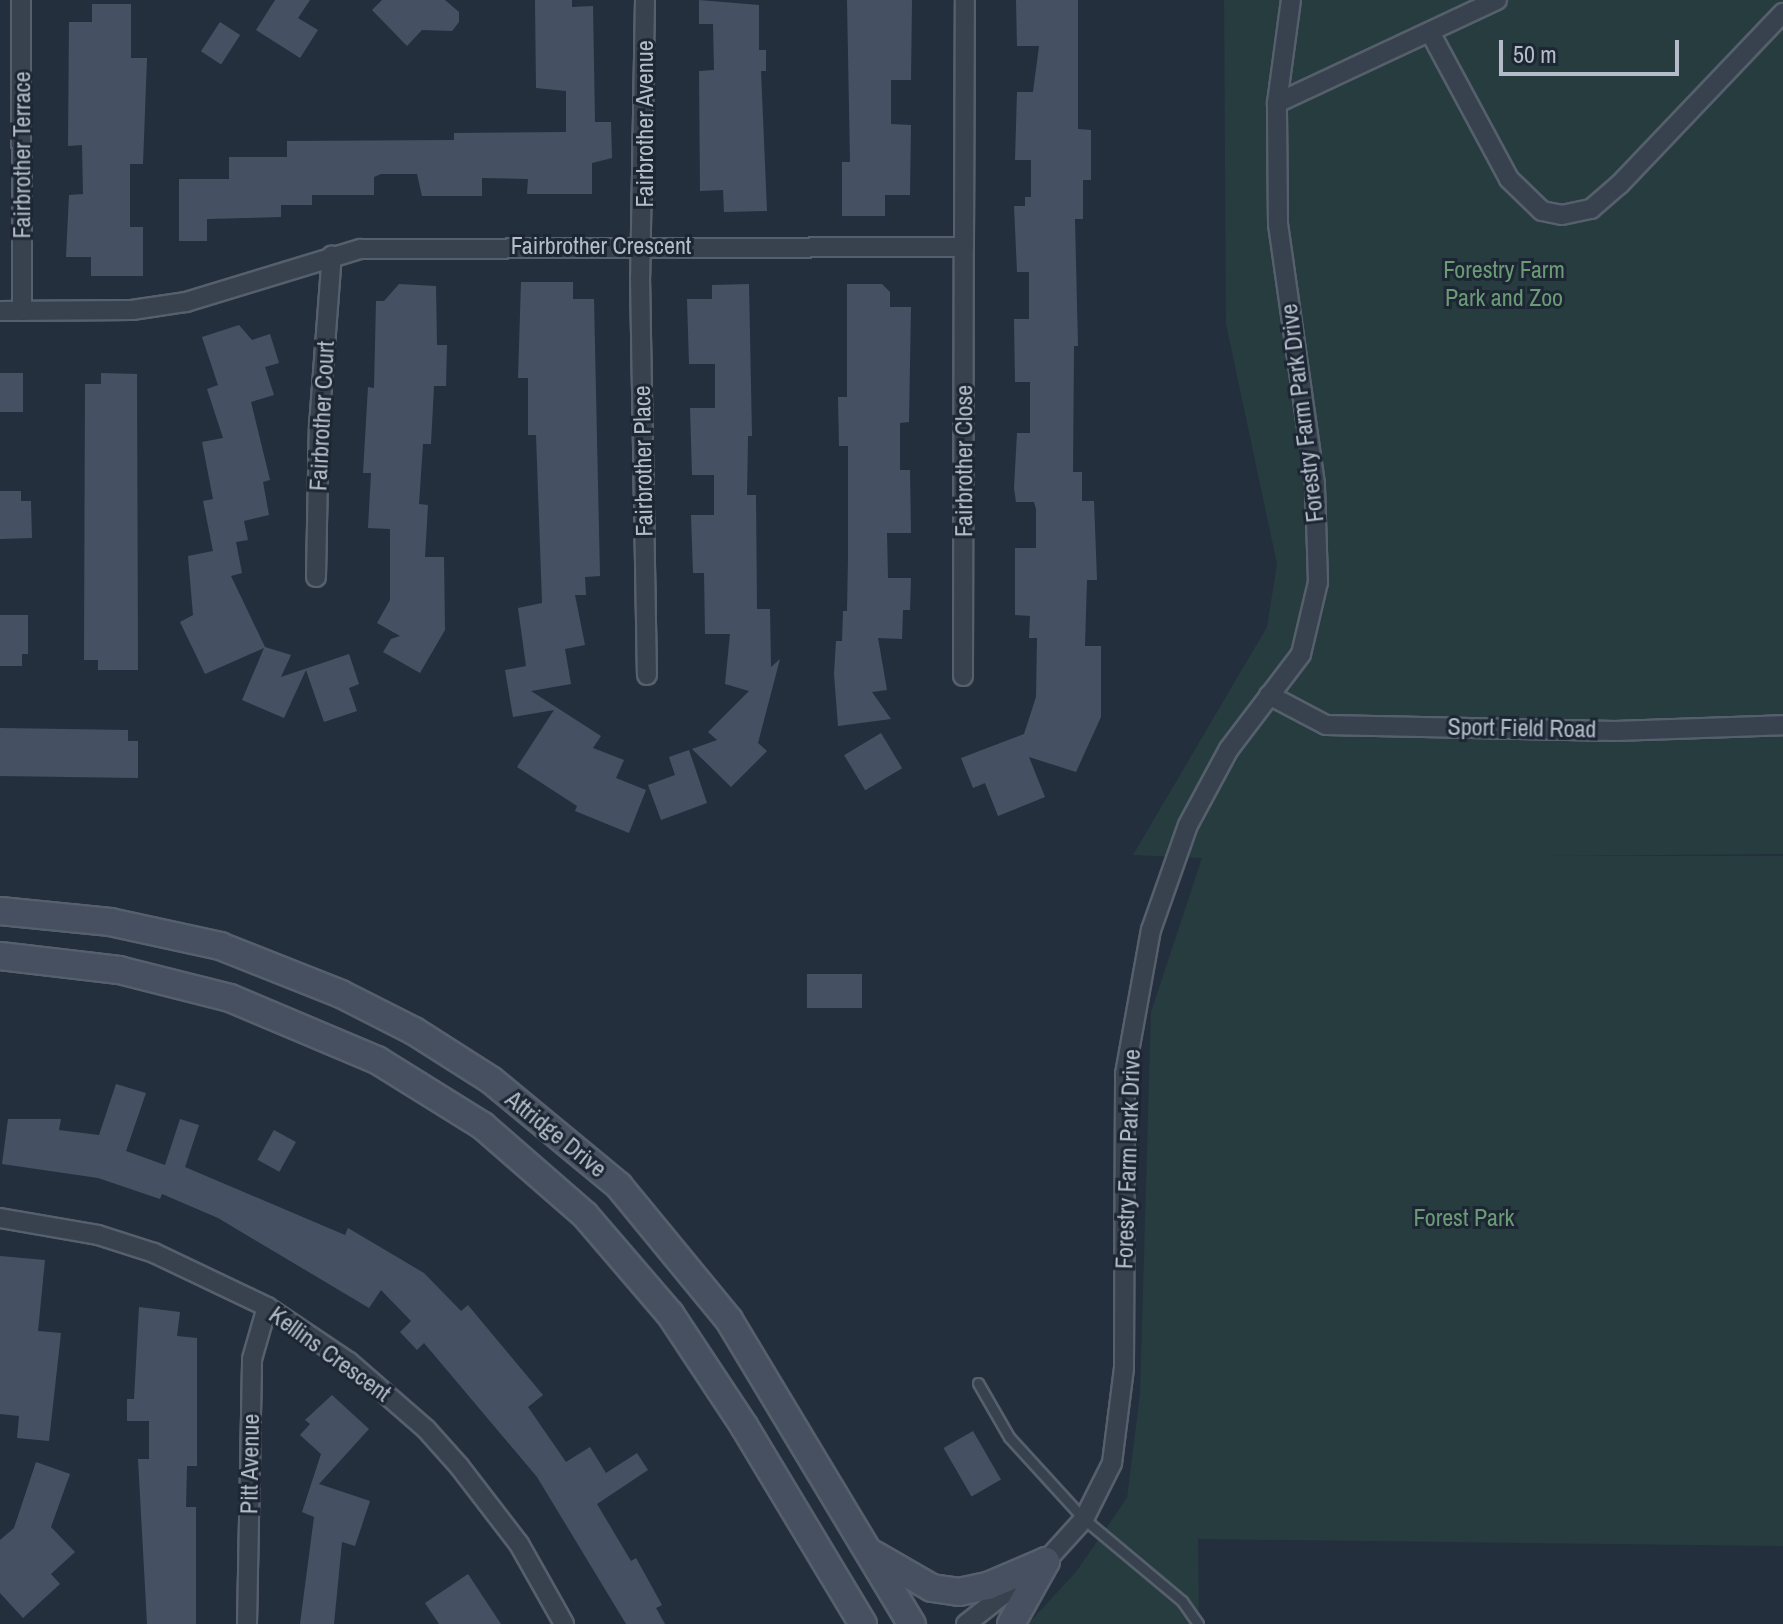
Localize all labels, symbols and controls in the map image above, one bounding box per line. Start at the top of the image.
scale bar [1503,24,1683,74]
text: 50 m [1513,38,1557,70]
street label: Fairbrother Avenue [631,40,659,208]
street label: Fairbrother Terrace [8,71,36,239]
street label: Fairbrother Crescent [511,232,691,260]
park label: Forestry Farm Park and Zoo [1443,256,1565,312]
street label: Forestry Farm Park Drive [1274,302,1330,524]
street label: Fairbrother Court [304,340,340,492]
street label: Fairbrother Place [627,385,659,537]
street label: Fairbrother Close [950,385,978,537]
street label: Sport Field Road [1447,712,1597,744]
street label: Forestry Farm Park Drive [1110,1049,1146,1269]
street label: Attridge Drive [500,1085,612,1183]
park label: Forest Park [1414,1204,1514,1232]
street label: Kellins Crescent [264,1300,396,1408]
street label: Pitt Avenue [235,1413,265,1515]

